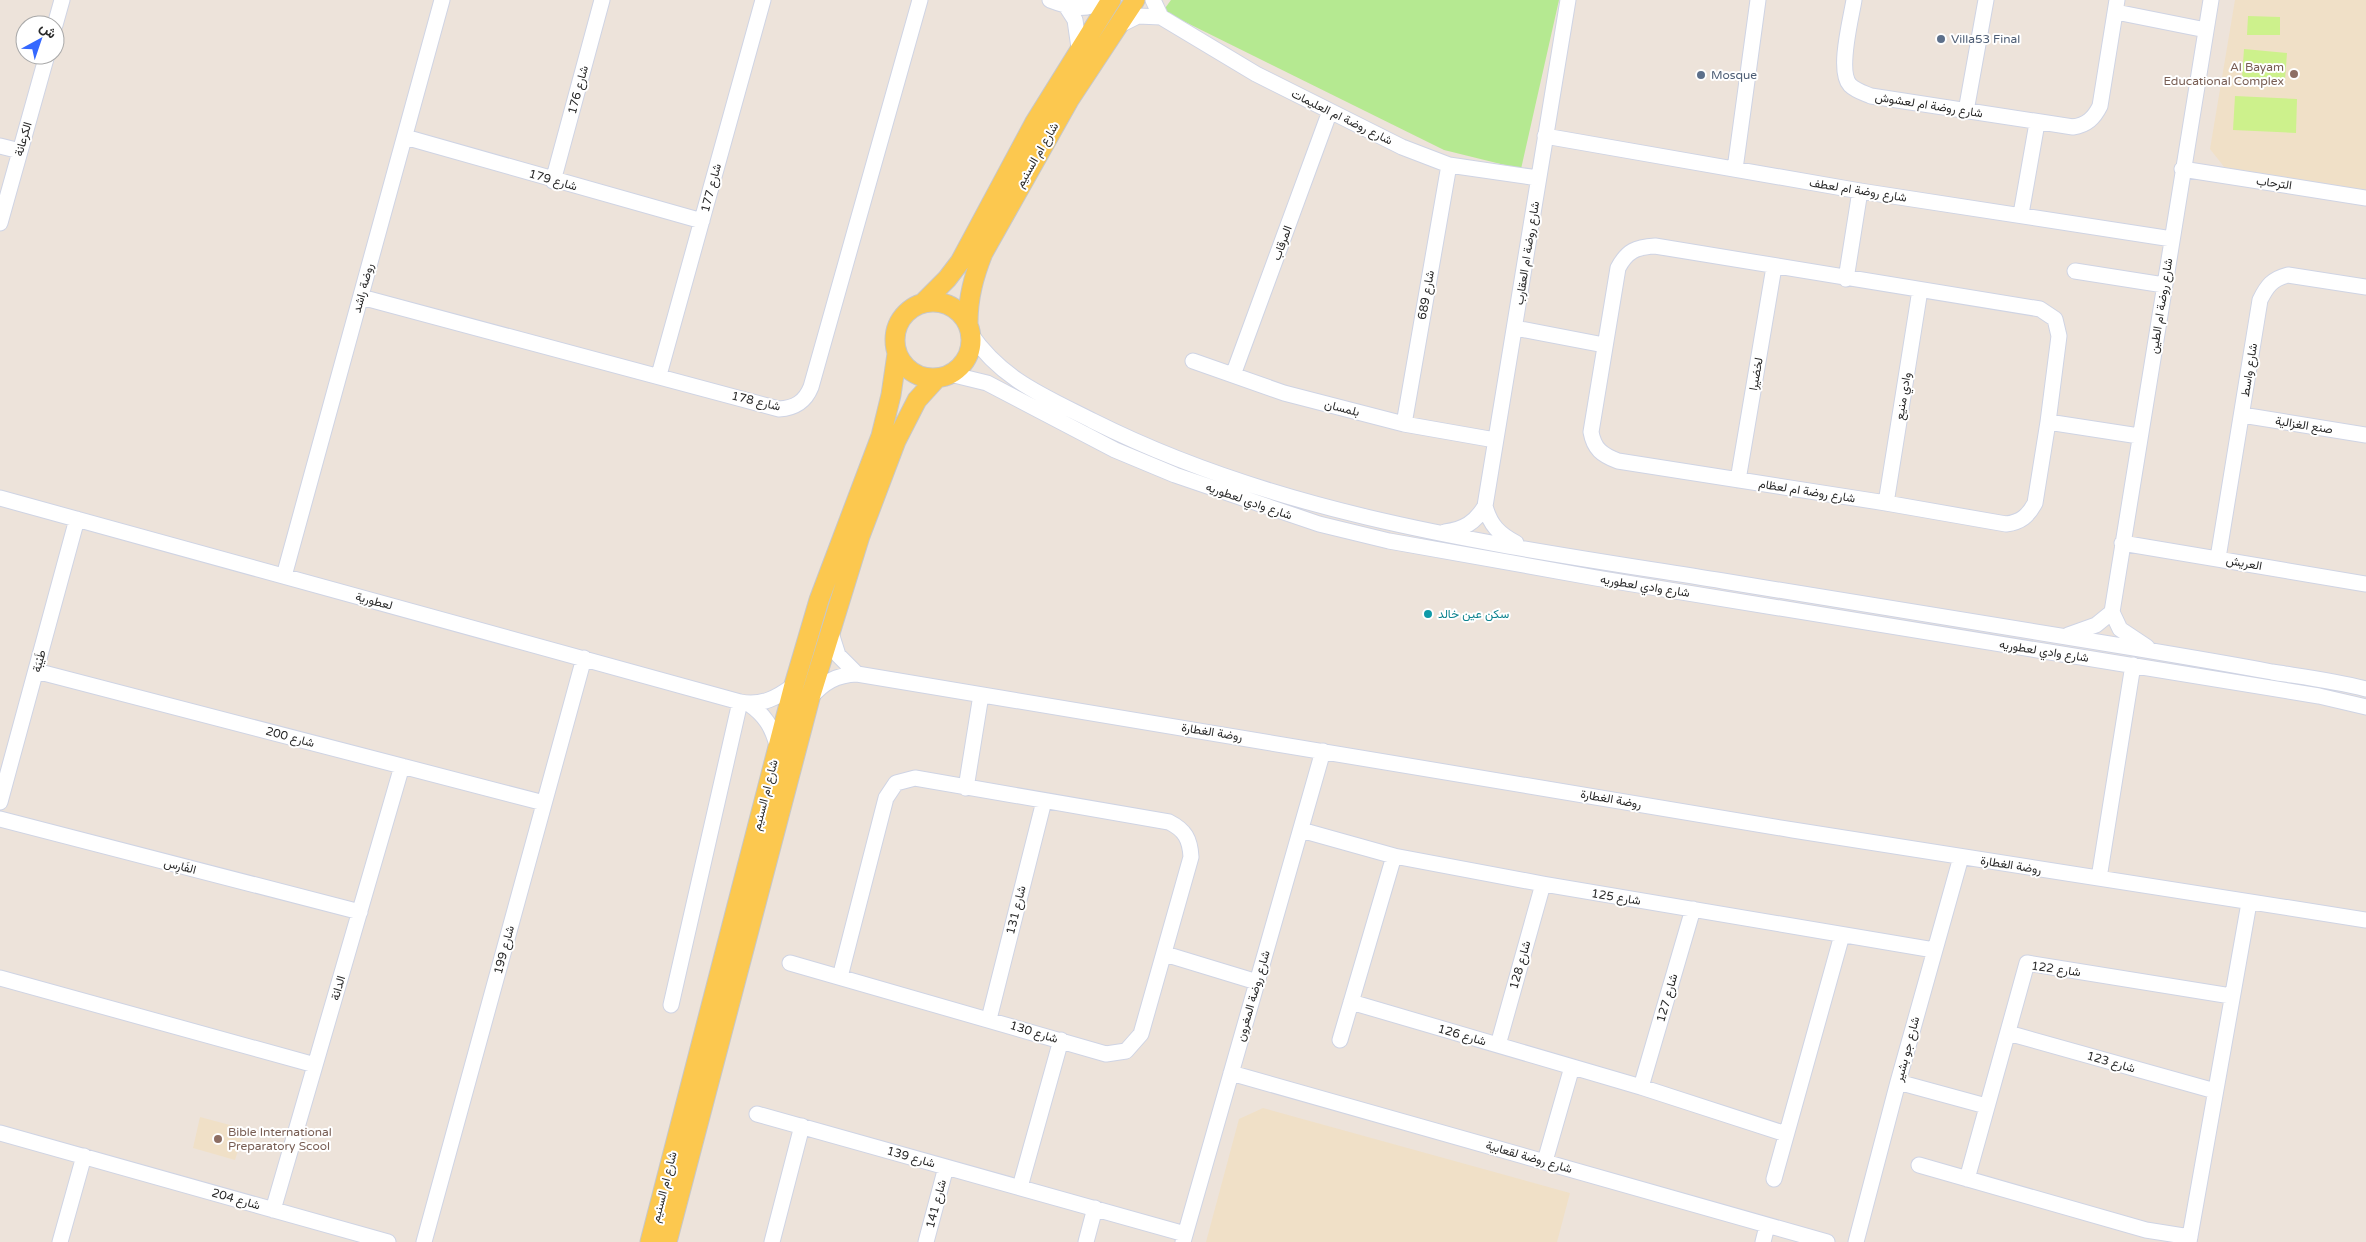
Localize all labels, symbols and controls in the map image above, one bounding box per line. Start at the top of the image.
north arrow [15,15,65,65]
text: ش [36,19,60,42]
place label: Villa53 Final [1951,32,2020,46]
marker: Villa53 Final [1935,33,1947,45]
place label: Al Bayam Educational Complex [2163,60,2284,88]
street label: شارع 176 [565,64,593,116]
place label: Mosque [1711,68,1757,82]
marker: Al Bayam Educational Complex [2288,68,2300,80]
marker: Mosque [1695,69,1707,81]
street label: شارع روضة ام العليمات [1288,86,1395,149]
street label: شارع روضة ام لعشوش [1874,90,1984,122]
street label: الكرعانة [11,120,36,158]
street label: شارع ام السنيم [1013,120,1063,191]
street label: شارع 177 [698,162,726,214]
street label: شارع 179 [527,166,579,196]
street label: الترحاب [2255,174,2293,193]
street label: شارع روضة ام لعطف [1808,175,1908,207]
street label: شارع روضة ام العقارب [1512,200,1544,306]
street label: المرقاب [1269,224,1296,263]
street label: شارع روضة ام الطين [2147,257,2177,355]
street label: روضة راشد [350,262,377,314]
street label: شارع 689 [1415,269,1439,321]
street label: شارع واسط [2238,342,2262,398]
street label: لخضيرا [1746,356,1767,392]
street label: وادي منيع [1892,371,1917,421]
street label: شارع 178 [730,389,782,415]
street label: بلمسان [1323,397,1361,419]
street label: صنع الغزالية [2274,414,2334,438]
street label: شارع روضة ام لعظام [1757,476,1856,508]
street label: شارع وادي لعطوريه [1203,480,1294,525]
street label: العريش [2225,553,2263,574]
street label: شارع وادي لعطوريه [1599,572,1691,603]
street label: لعطورية [354,589,394,614]
place label: سكن عين خالد [1438,607,1509,622]
marker: سكن عين خالد [1422,608,1434,620]
street label: شارع وادي لعطوريه [1998,637,2090,668]
street label: طَيْبَة [29,648,49,674]
street label: روضة الغطارة [1180,720,1244,745]
street label: شارع 200 [264,724,316,752]
street label: شارع ام السنيم [749,758,783,832]
street label: روضة الغطارة [1579,787,1643,812]
street label: روضة الغطارة [1979,853,2043,878]
street label: الفَارِس [162,855,198,879]
street label: شارع 131 [1003,884,1031,936]
street label: شارع 125 [1590,886,1642,910]
street label: شارع 199 [491,924,519,976]
street label: شارع 128 [1506,939,1536,991]
street label: شارع روضة المغرون [1233,949,1275,1044]
street label: شارع 122 [2030,959,2082,981]
street label: شارع 127 [1653,972,1683,1024]
street label: الدانة [328,974,348,1002]
street label: شارع جو بشير [1891,1015,1924,1085]
street label: شارع 130 [1008,1018,1060,1048]
street label: شارع 126 [1436,1021,1488,1051]
street label: شارع 123 [2085,1048,2137,1078]
place label: Bible International Preparatory Scool [228,1125,332,1153]
marker: Bible International Preparatory Scool [212,1133,224,1145]
street label: شارع روضة لقعابية [1484,1138,1574,1178]
street label: شارع 139 [885,1143,937,1173]
street label: شارع ام السنيم [648,1150,682,1224]
street label: شارع 141 [923,1178,951,1230]
street label: شارع 204 [210,1185,262,1215]

